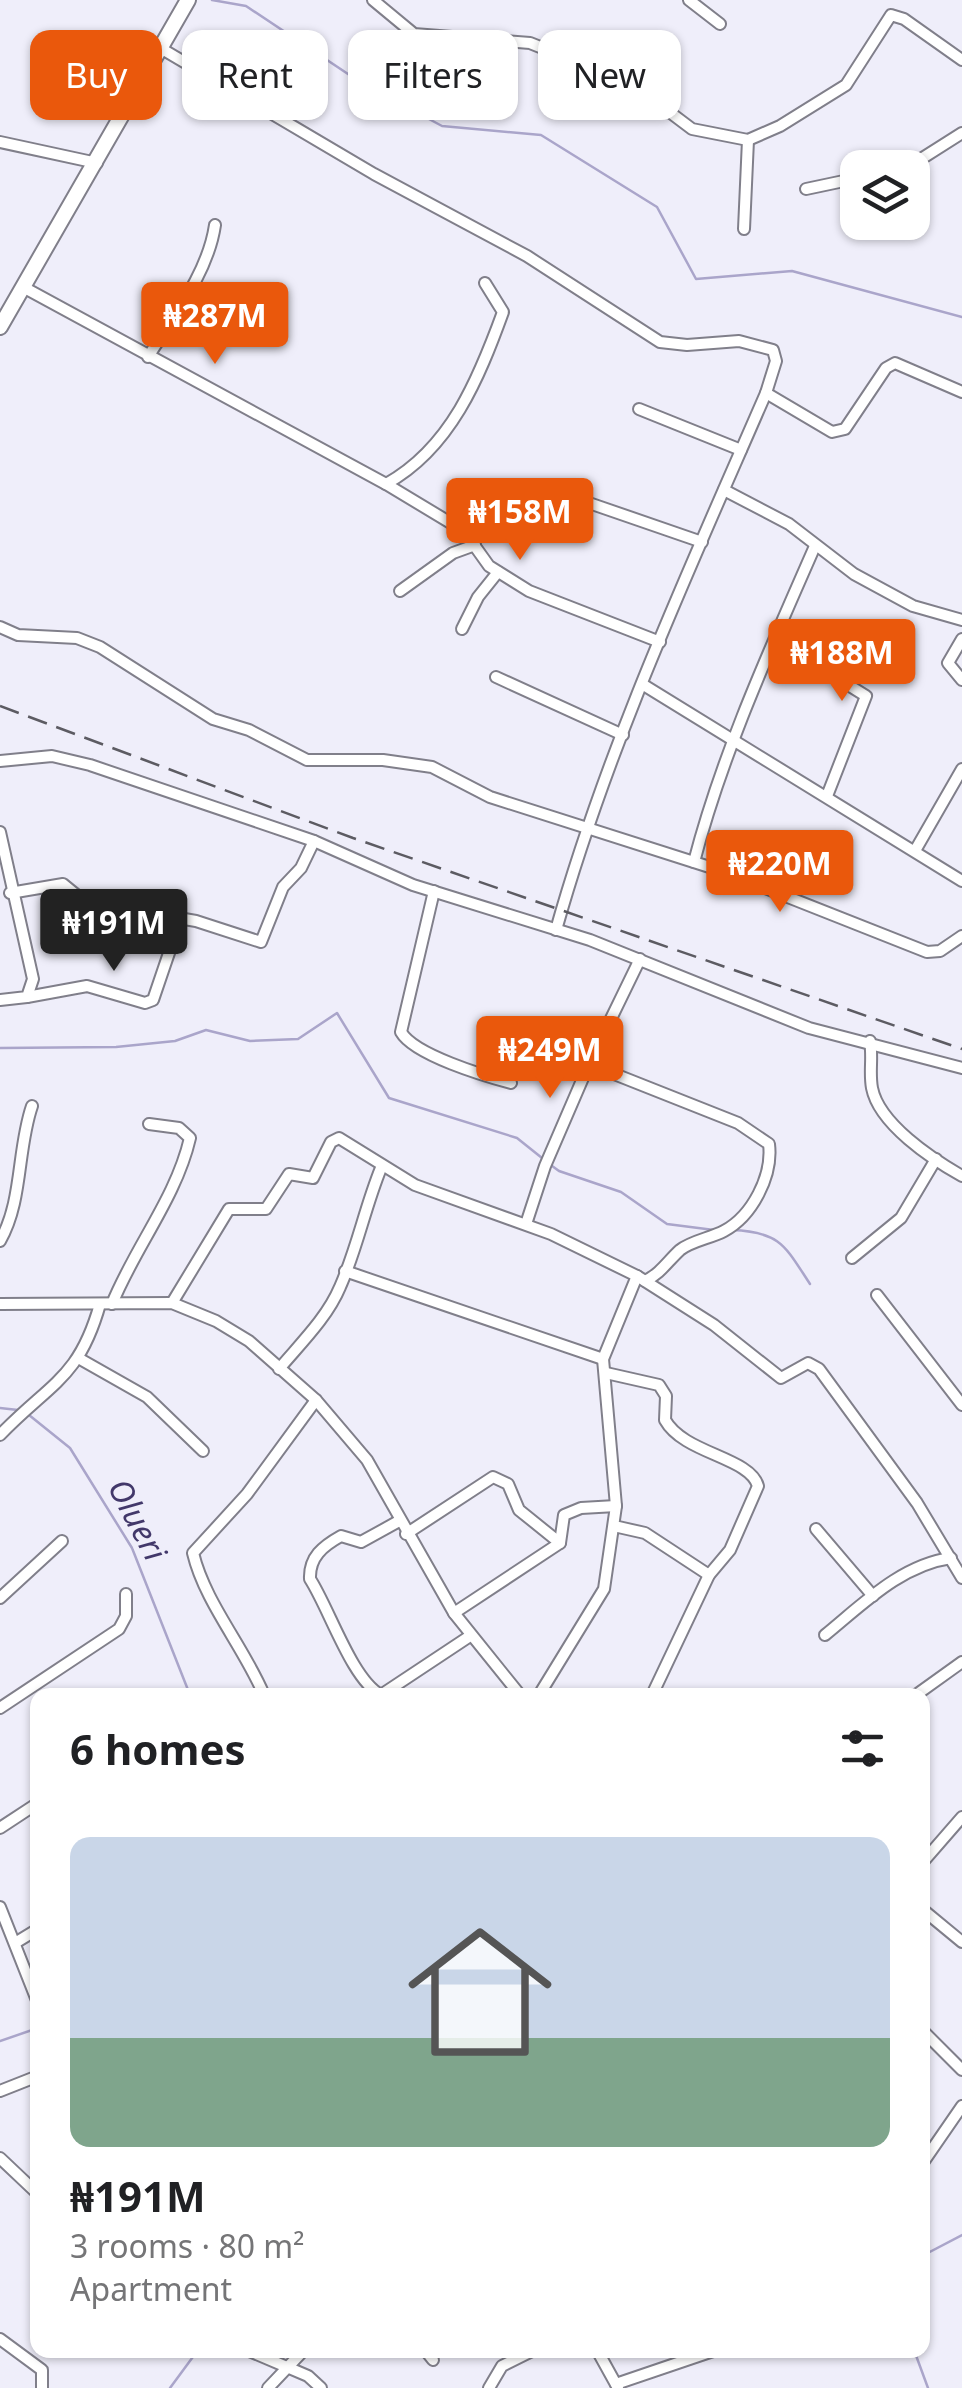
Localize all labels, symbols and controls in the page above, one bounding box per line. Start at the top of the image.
chip: Buy [30,30,162,120]
chip: Rent [182,30,328,120]
chip: Filters [348,30,518,120]
chip: New [538,30,681,120]
map controls [840,150,930,240]
button: layers [840,150,930,240]
pin: ₦287M [145,282,285,367]
text: ₦287M [163,293,267,336]
pin: ₦158M [450,478,590,563]
text: ₦158M [468,489,572,532]
pin: ₦188M [772,619,912,704]
text: ₦188M [790,630,894,673]
pin: ₦220M [710,830,850,915]
text: ₦220M [728,841,832,884]
pin: ₦191M [44,889,184,974]
text: ₦191M [62,900,166,943]
pin: ₦249M [480,1016,620,1101]
text: ₦249M [498,1027,602,1070]
water label: Olueri [99,1471,178,1568]
text: 6 homes [70,1720,246,1777]
icon: filters [835,1721,890,1776]
icon: home [390,1902,570,2082]
text: ₦191M [70,2167,206,2224]
text: 3 rooms · 80 m² [70,2224,304,2267]
text: Apartment [70,2267,232,2310]

